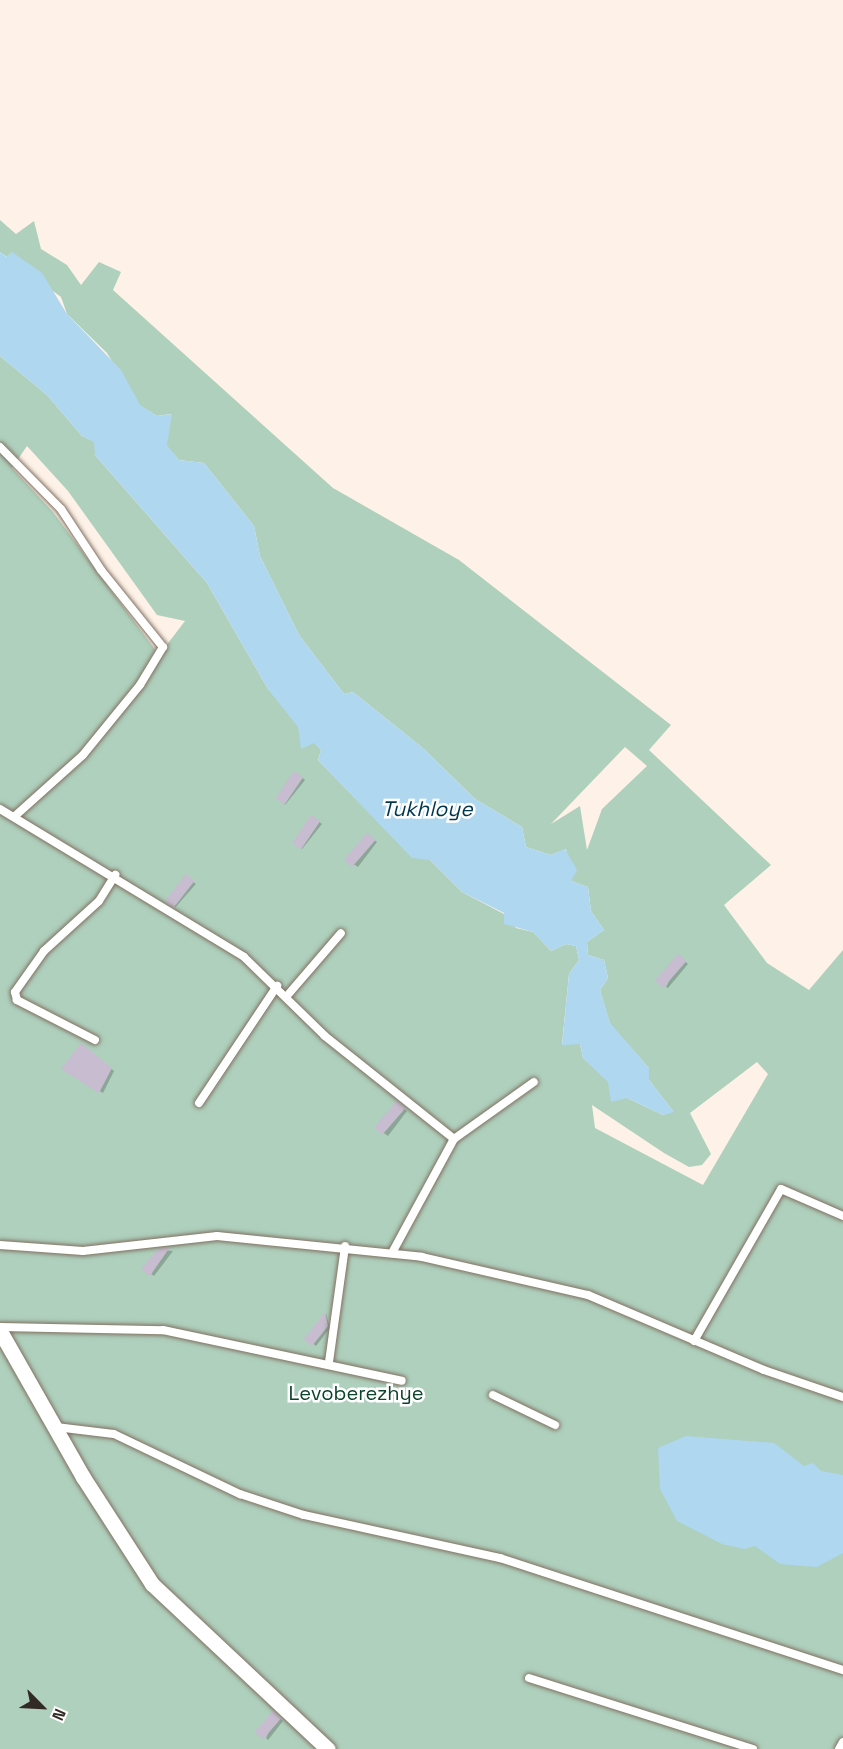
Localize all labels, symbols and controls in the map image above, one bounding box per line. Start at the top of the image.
water label: Tukhloye [381,796,473,822]
park label: Levoberezhye [289,1381,423,1405]
north arrow [12,1677,72,1737]
text: N [47,1705,71,1724]

